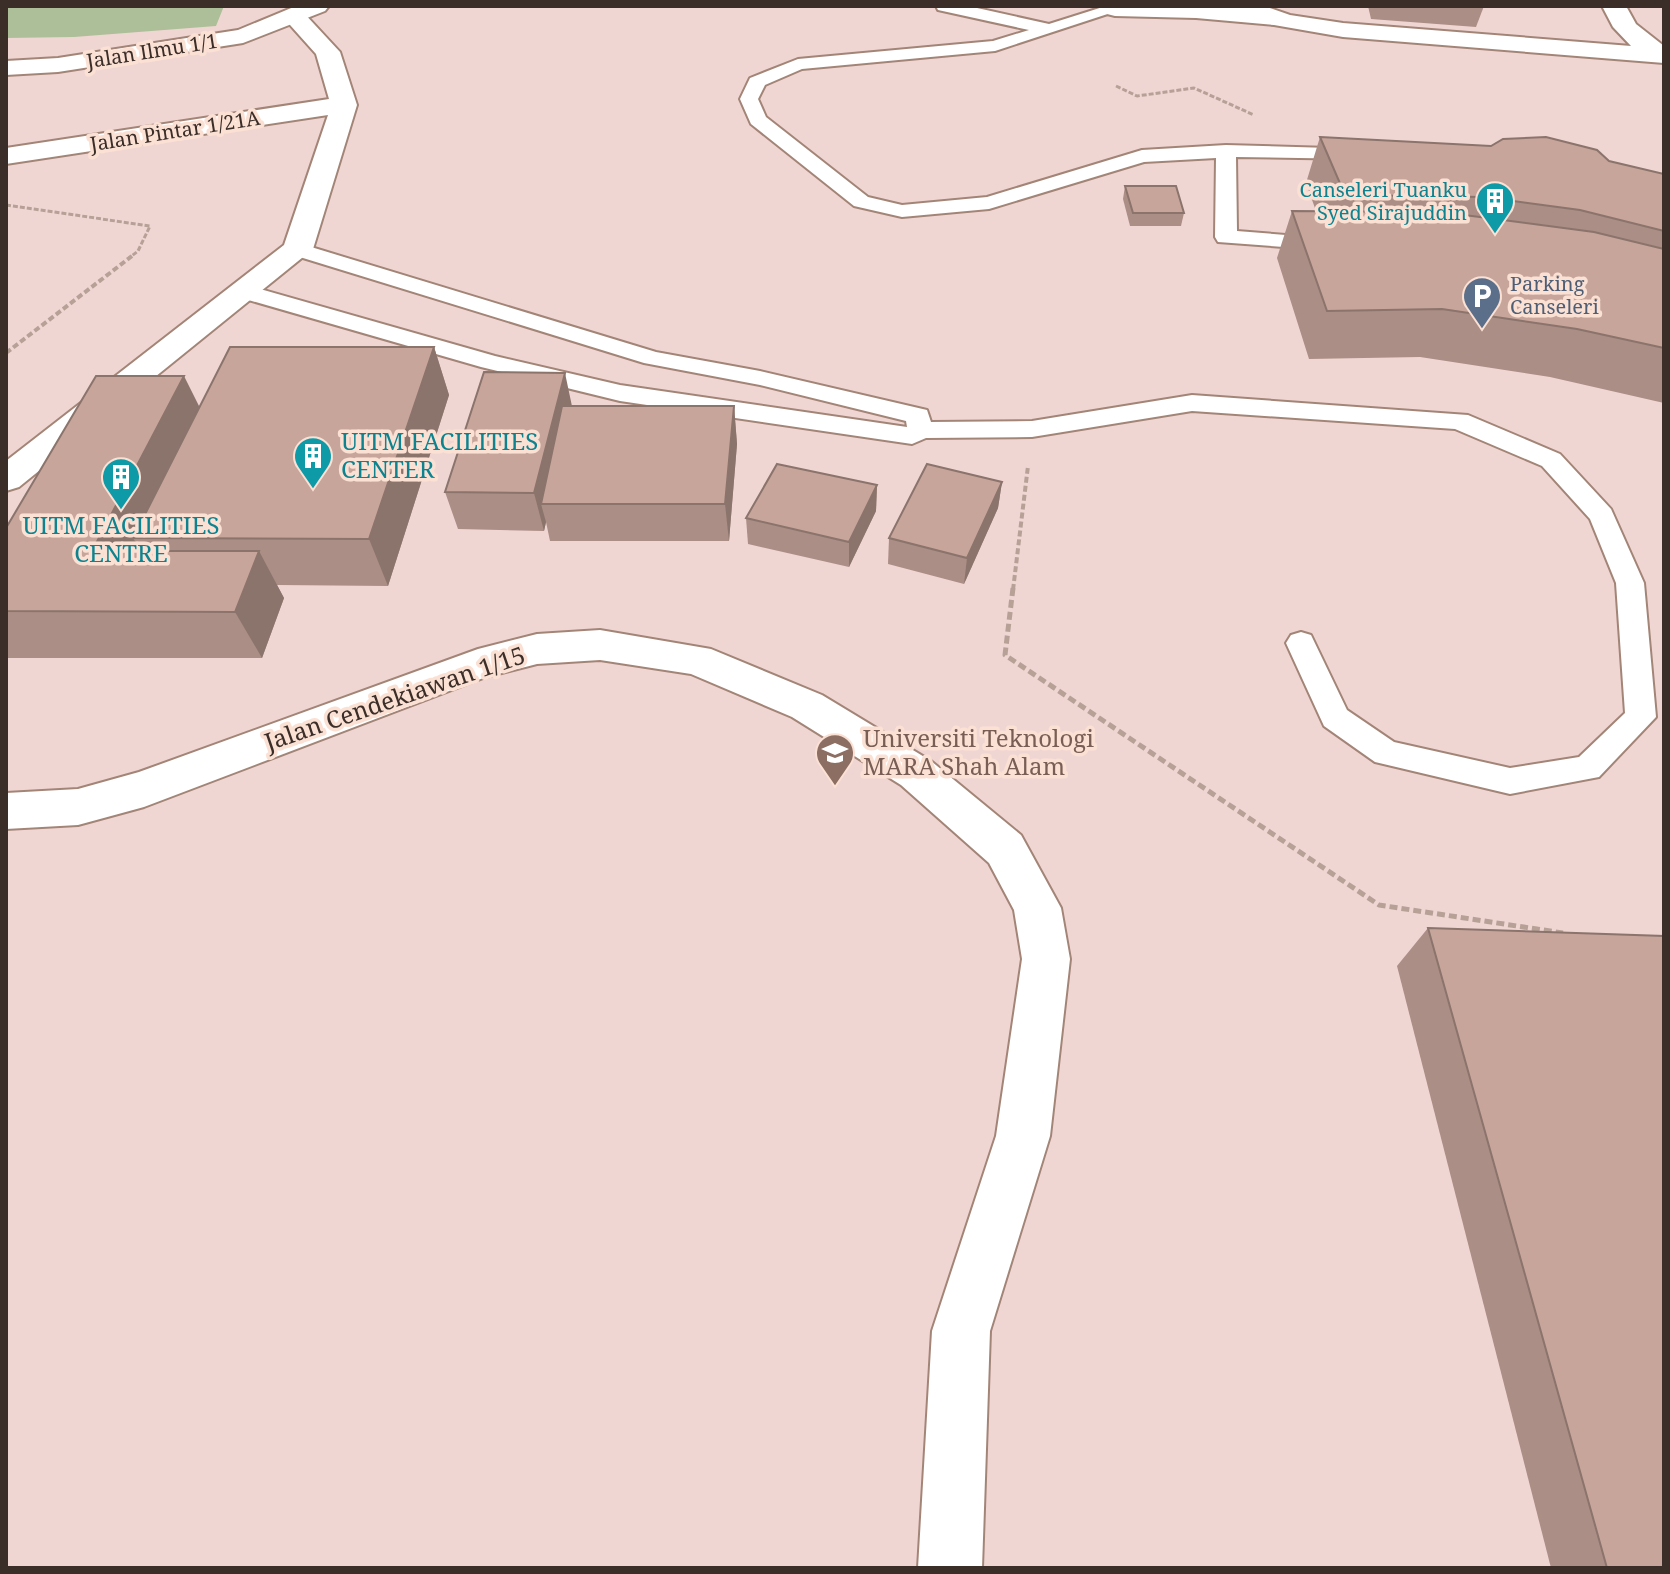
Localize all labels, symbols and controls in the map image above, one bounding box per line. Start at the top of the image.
street label: Jalan Ilmu 1/1 [83,27,219,74]
street label: Jalan Pintar 1/21A [87,104,263,157]
place label: Canseleri Tuanku Syed Sirajuddin [1299,176,1467,226]
building icon: Canseleri Tuanku Syed Sirajuddin [1474,180,1516,235]
place label: Parking Canseleri [1510,270,1599,320]
parking icon: Parking Canseleri [1461,275,1503,330]
place label: UITM FACILITIES CENTER [341,424,538,485]
building icon: UITM FACILITIES CENTER [292,435,334,490]
building icon: UITM FACILITIES CENTRE [100,456,142,511]
place label: UITM FACILITIES CENTRE [22,508,220,569]
street label: Jalan Cendekiawan 1/15 [259,637,529,758]
place label: Universiti Teknologi MARA Shah Alam [863,721,1094,782]
school or university icon: Universiti Teknologi MARA Shah Alam [814,732,856,787]

